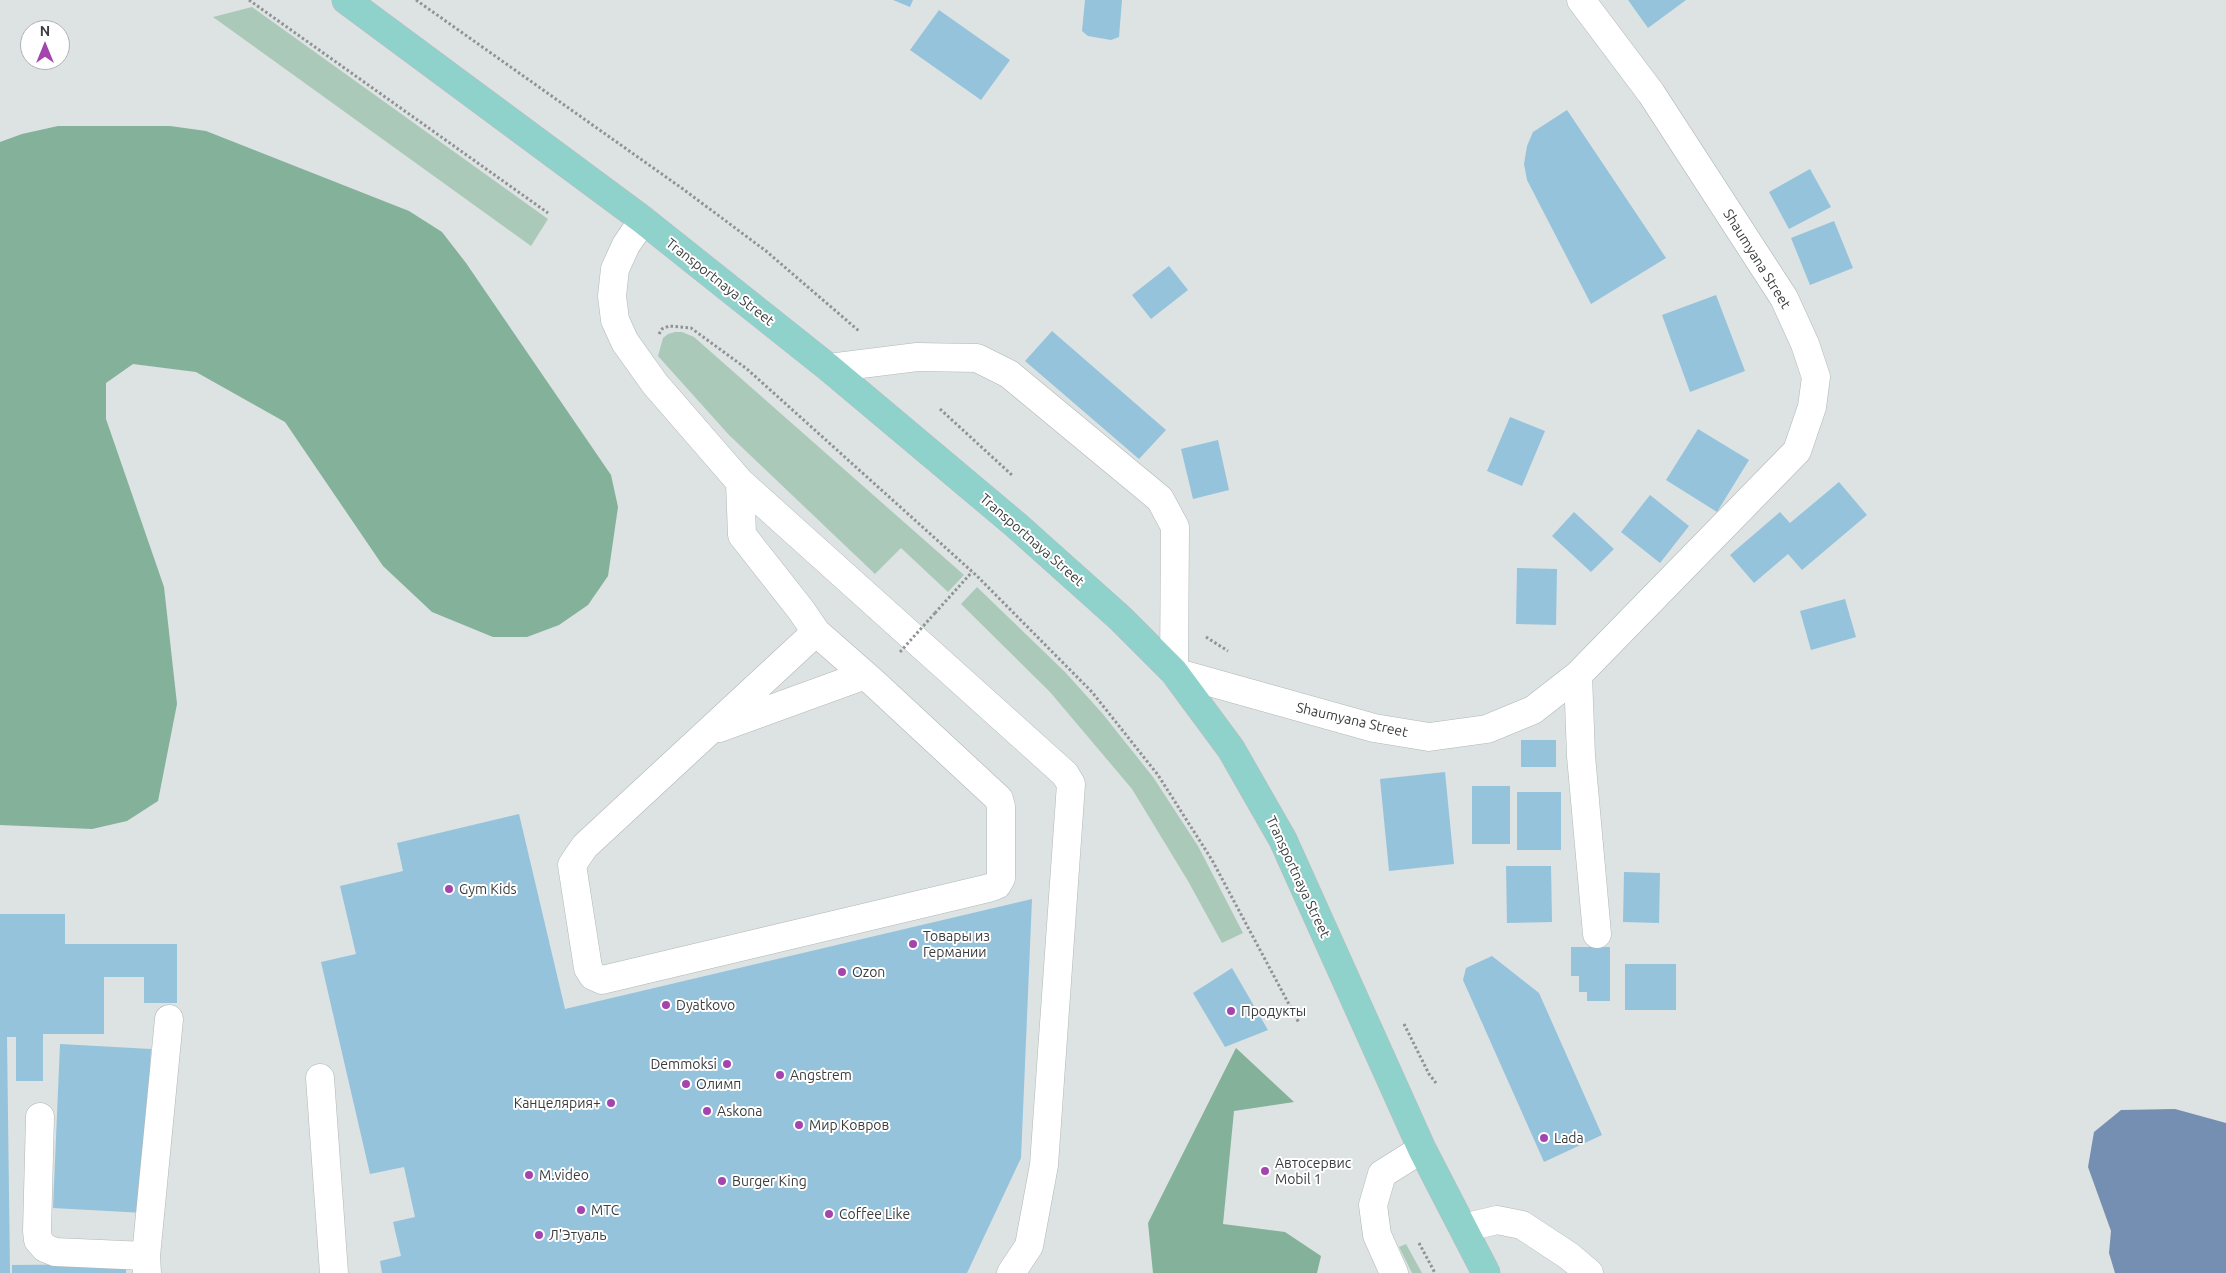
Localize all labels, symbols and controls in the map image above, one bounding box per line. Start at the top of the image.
north arrow [20,20,70,70]
text: N [40,23,50,39]
street label: Shaumyana Street [1720,206,1794,312]
street label: Transportnaya Street [663,235,777,329]
street label: Transportnaya Street [977,490,1087,590]
street label: Shaumyana Street [1295,699,1409,741]
street label: Transportnaya Street [1262,813,1334,941]
place label: Gym Kids [459,881,517,897]
marker: Gym Kids [443,883,455,895]
place label: Товары из Германии [923,928,990,960]
marker: Товары из Германии [907,938,919,950]
place label: Ozon [852,964,885,980]
marker: Ozon [836,966,848,978]
place label: Dyatkovo [676,997,735,1013]
marker: Dyatkovo [660,999,672,1011]
place label: Продукты [1241,1003,1306,1019]
marker: Продукты [1225,1005,1237,1017]
place label: Demmoksi [650,1056,717,1072]
marker: Demmoksi [721,1058,733,1070]
place label: Angstrem [790,1067,852,1083]
marker: Angstrem [774,1069,786,1081]
place label: Олимп [696,1076,741,1092]
marker: Олимп [680,1078,692,1090]
place label: Канцелярия+ [514,1095,601,1111]
marker: Канцелярия+ [605,1097,617,1109]
place label: Askona [717,1103,763,1119]
marker: Askona [701,1105,713,1117]
place label: Мир Ковров [809,1117,889,1133]
marker: Мир Ковров [793,1119,805,1131]
place label: Lada [1554,1130,1584,1146]
marker: Lada [1538,1132,1550,1144]
place label: Автосервис Mobil 1 [1275,1155,1351,1188]
marker: Автосервис Mobil 1 [1259,1165,1271,1177]
place label: M.video [539,1167,589,1183]
marker: M.video [523,1169,535,1181]
place label: Burger King [732,1173,807,1189]
marker: Burger King [716,1175,728,1187]
place label: МТС [591,1202,619,1218]
marker: МТС [575,1204,587,1216]
place label: Coffee Like [839,1206,910,1222]
marker: Coffee Like [823,1208,835,1220]
place label: Л'Этуаль [549,1227,607,1243]
marker: Л'Этуаль [533,1229,545,1241]

